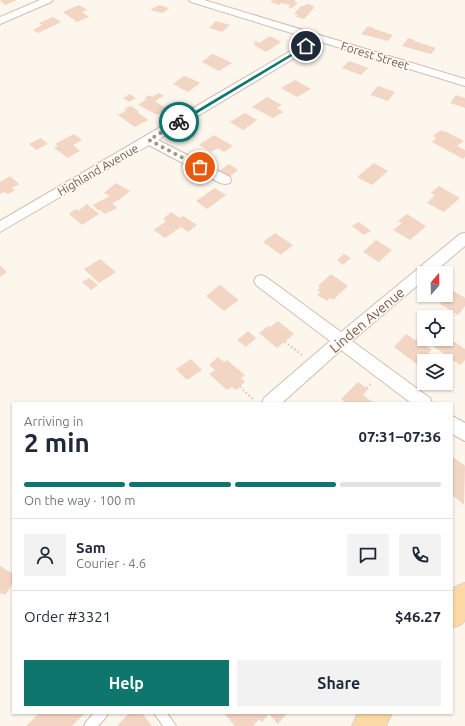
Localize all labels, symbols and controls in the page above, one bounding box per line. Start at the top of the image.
pin [289,29,323,63]
icon: home [295,35,317,57]
street label: Forest Street [339,39,411,72]
courier [159,102,199,142]
icon: bike [168,111,190,133]
street label: Highland Avenue [55,141,141,198]
pin [183,150,217,184]
icon: bag [189,156,211,178]
north arrow [417,266,453,302]
map controls [417,266,453,390]
street label: Linden Avenue [326,284,408,356]
button: locate [417,310,453,346]
button: layers [417,354,453,390]
text: Arriving in [24,414,83,428]
text: 2 min [24,428,90,457]
text: 07:31–07:36 [358,428,441,445]
text: On the way · 100 m [24,493,136,507]
button: person [24,534,66,576]
button: chat [347,534,389,576]
button: phone [399,534,441,576]
text: Sam [76,539,106,556]
text: Courier · 4.6 [76,556,146,570]
text: Order #3321 [24,608,111,625]
text: $46.27 [395,608,441,625]
button: Help [24,660,229,706]
button: Share [237,660,441,706]

